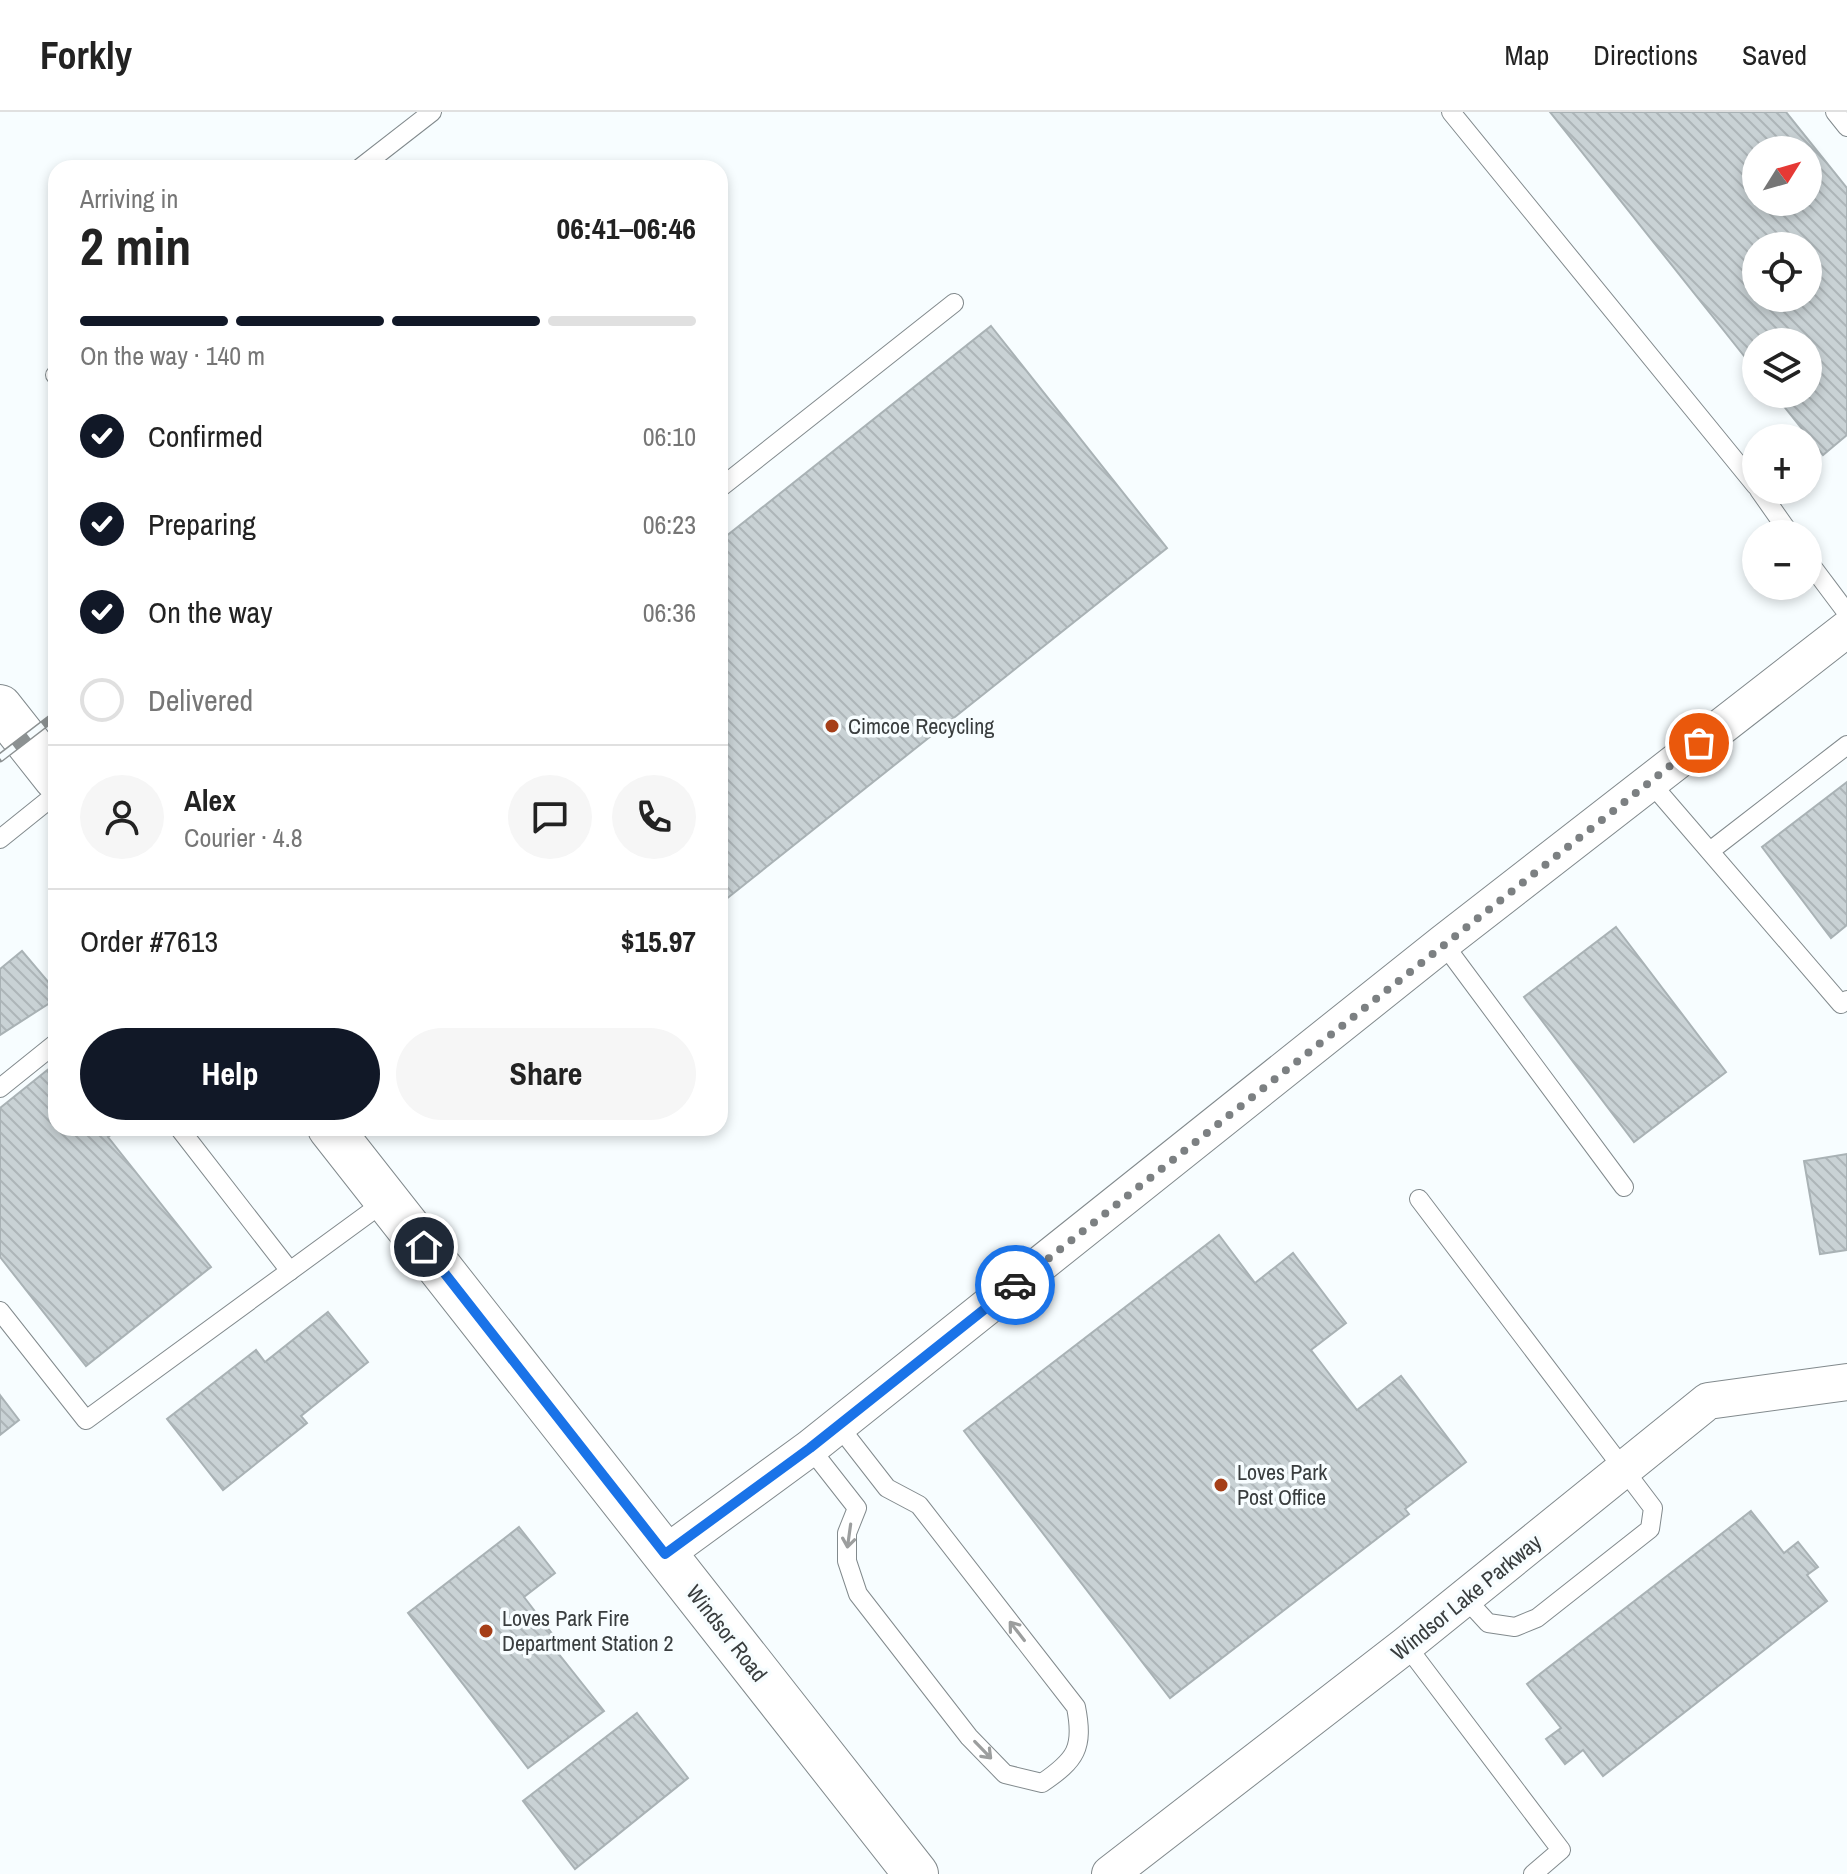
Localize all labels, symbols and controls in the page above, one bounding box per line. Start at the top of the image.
text: Forkly [40,30,132,81]
text: Map [1505,36,1549,74]
text: Directions [1593,36,1698,74]
text: Saved [1742,36,1807,74]
north arrow [1742,136,1822,216]
map controls [1742,136,1822,600]
text: Arriving in [80,181,178,216]
text: 06:41–06:46 [557,208,696,248]
text: 2 min [80,211,191,281]
button: locate [1742,232,1822,312]
button: layers [1742,328,1822,408]
text: On the way · 140 m [80,338,265,373]
icon: check [80,414,124,458]
text: Confirmed [148,416,263,456]
text: 06:10 [643,419,696,454]
button: + [1742,424,1822,504]
icon: check [80,502,124,546]
text: Preparing [148,504,256,544]
text: 06:23 [643,507,696,542]
button: − [1742,520,1822,600]
icon: check [80,590,124,634]
text: On the way [148,592,272,632]
text: 06:36 [643,595,696,630]
text: Delivered [148,680,253,720]
pin [1665,709,1733,777]
place label: Cimcoe Recycling [848,711,994,741]
marker: Cimcoe Recycling [823,717,841,735]
icon: bag [1677,721,1721,765]
button: person [80,775,164,859]
button: chat [508,775,592,859]
button: phone [612,775,696,859]
text: Alex [184,780,236,820]
text: Courier · 4.8 [184,820,303,855]
text: Order #7613 [80,921,218,961]
text: $15.97 [621,921,696,961]
button: Help [80,1028,380,1120]
button: Share [396,1028,696,1120]
pin [390,1213,458,1281]
icon: home [402,1225,446,1269]
courier [975,1245,1055,1325]
icon: car [993,1263,1037,1307]
place label: Loves Park Post Office [1237,1457,1328,1512]
marker: Loves Park Post Office [1212,1476,1230,1494]
one-way arrow [841,1523,856,1548]
street label: Windsor Lake Parkway [1384,1527,1548,1667]
street label: Windsor Road [680,1578,774,1688]
place label: Loves Park Fire Department Station 2 [502,1603,674,1658]
one-way arrow [1009,1621,1026,1642]
marker: Loves Park Fire Department Station 2 [477,1622,495,1640]
one-way arrow [973,1740,991,1760]

